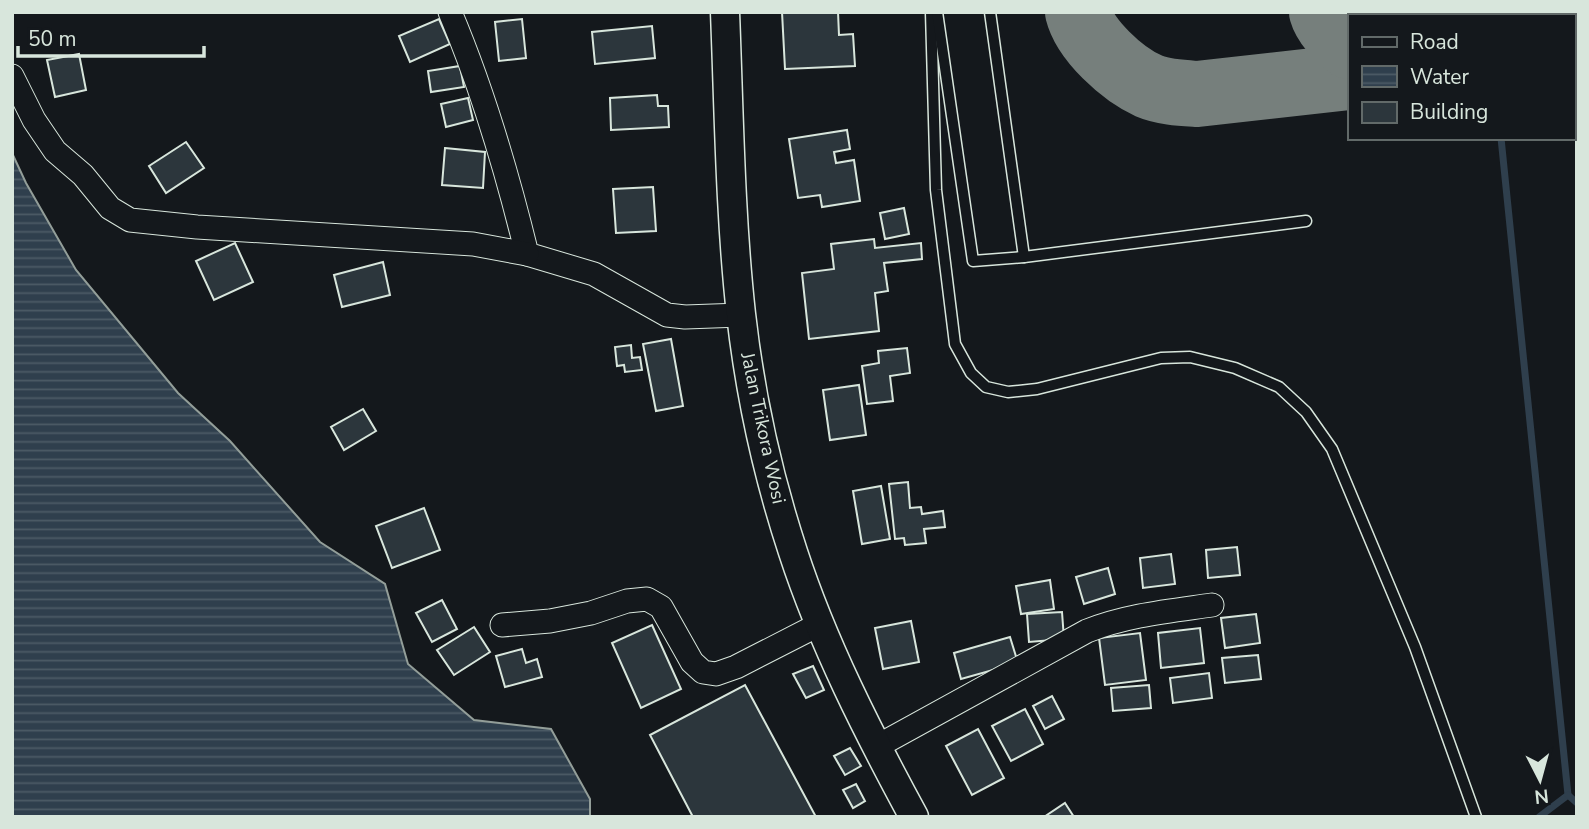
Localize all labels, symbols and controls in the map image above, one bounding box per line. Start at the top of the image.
scale bar [18,14,203,58]
legend [1348,14,1575,140]
text: 50 m [28,25,77,53]
text: Road [1410,28,1459,56]
text: Water [1410,63,1469,91]
text: Building [1410,98,1488,126]
street label: Jalan Trikora Wosi [734,349,792,506]
north arrow [1505,745,1575,815]
text: N [1533,782,1550,810]

